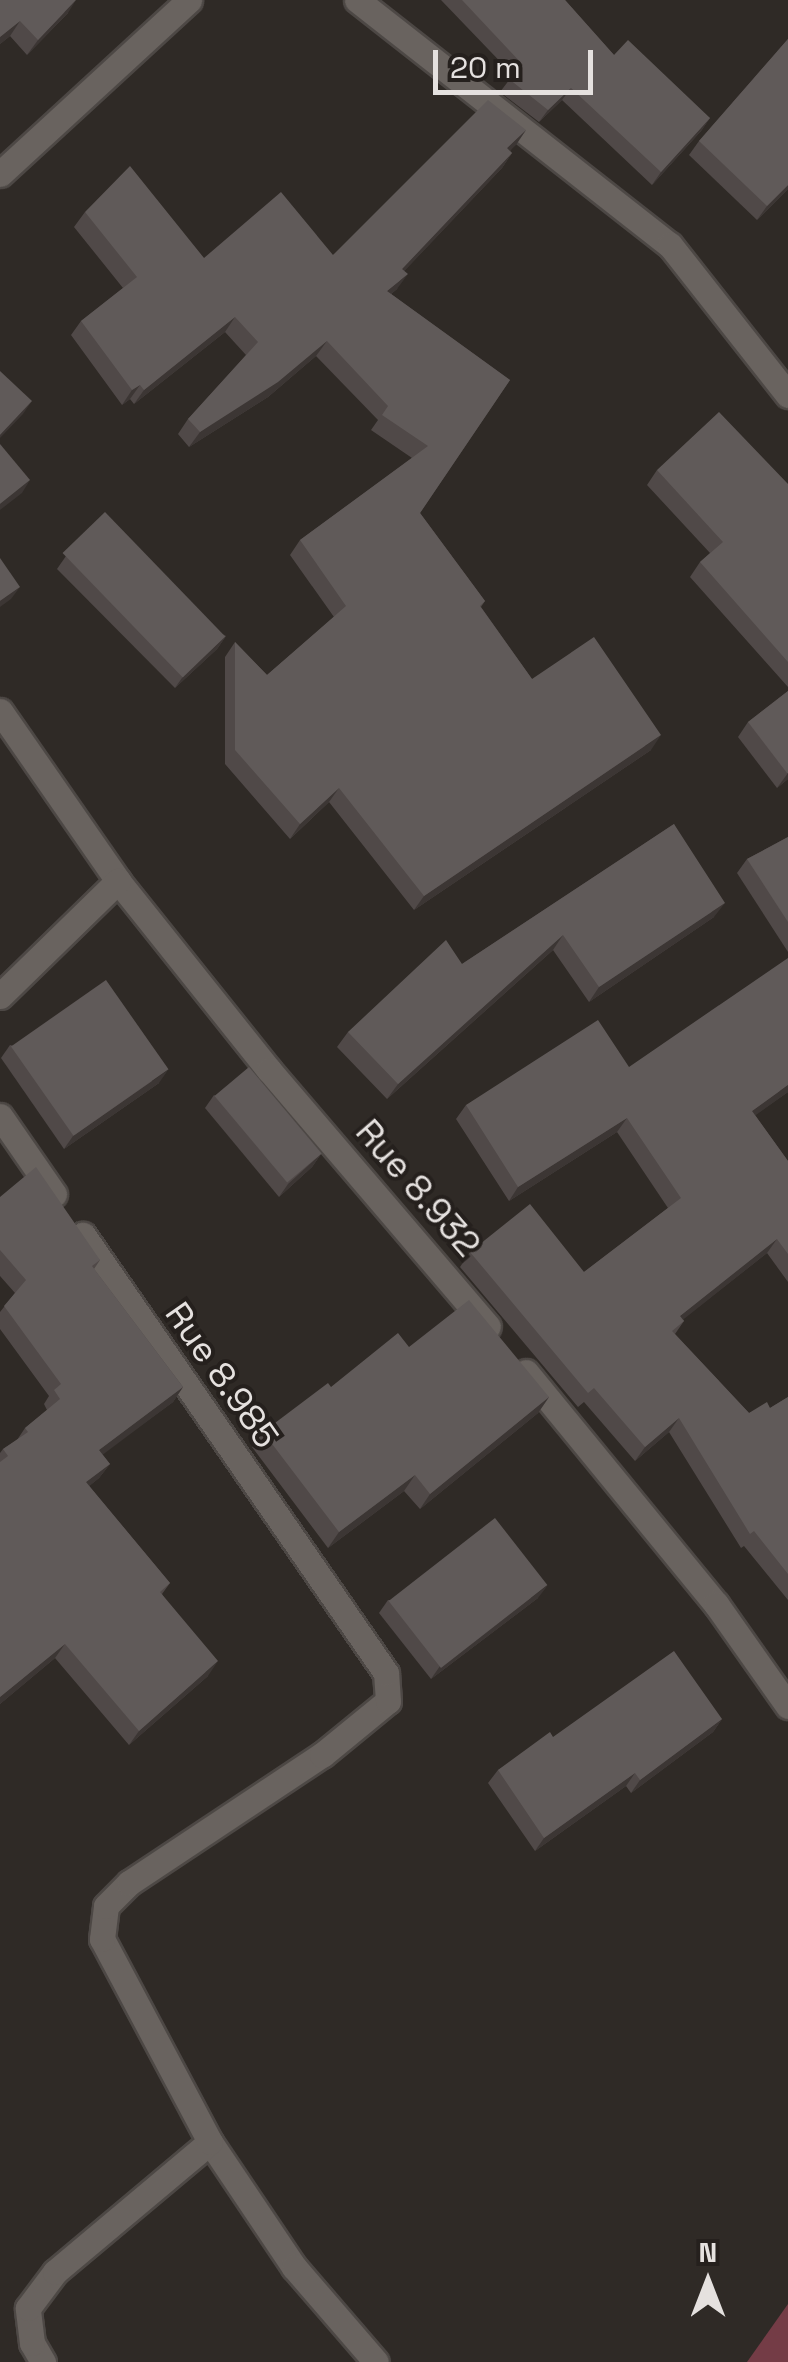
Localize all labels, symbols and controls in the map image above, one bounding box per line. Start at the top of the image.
scale bar [438,30,598,92]
text: 20 m [450,48,521,87]
street label: Rue 8.932 [347,1111,489,1265]
street label: Rue 8.985 [157,1294,287,1456]
north arrow [658,2232,758,2332]
text: N [699,2234,717,2270]

